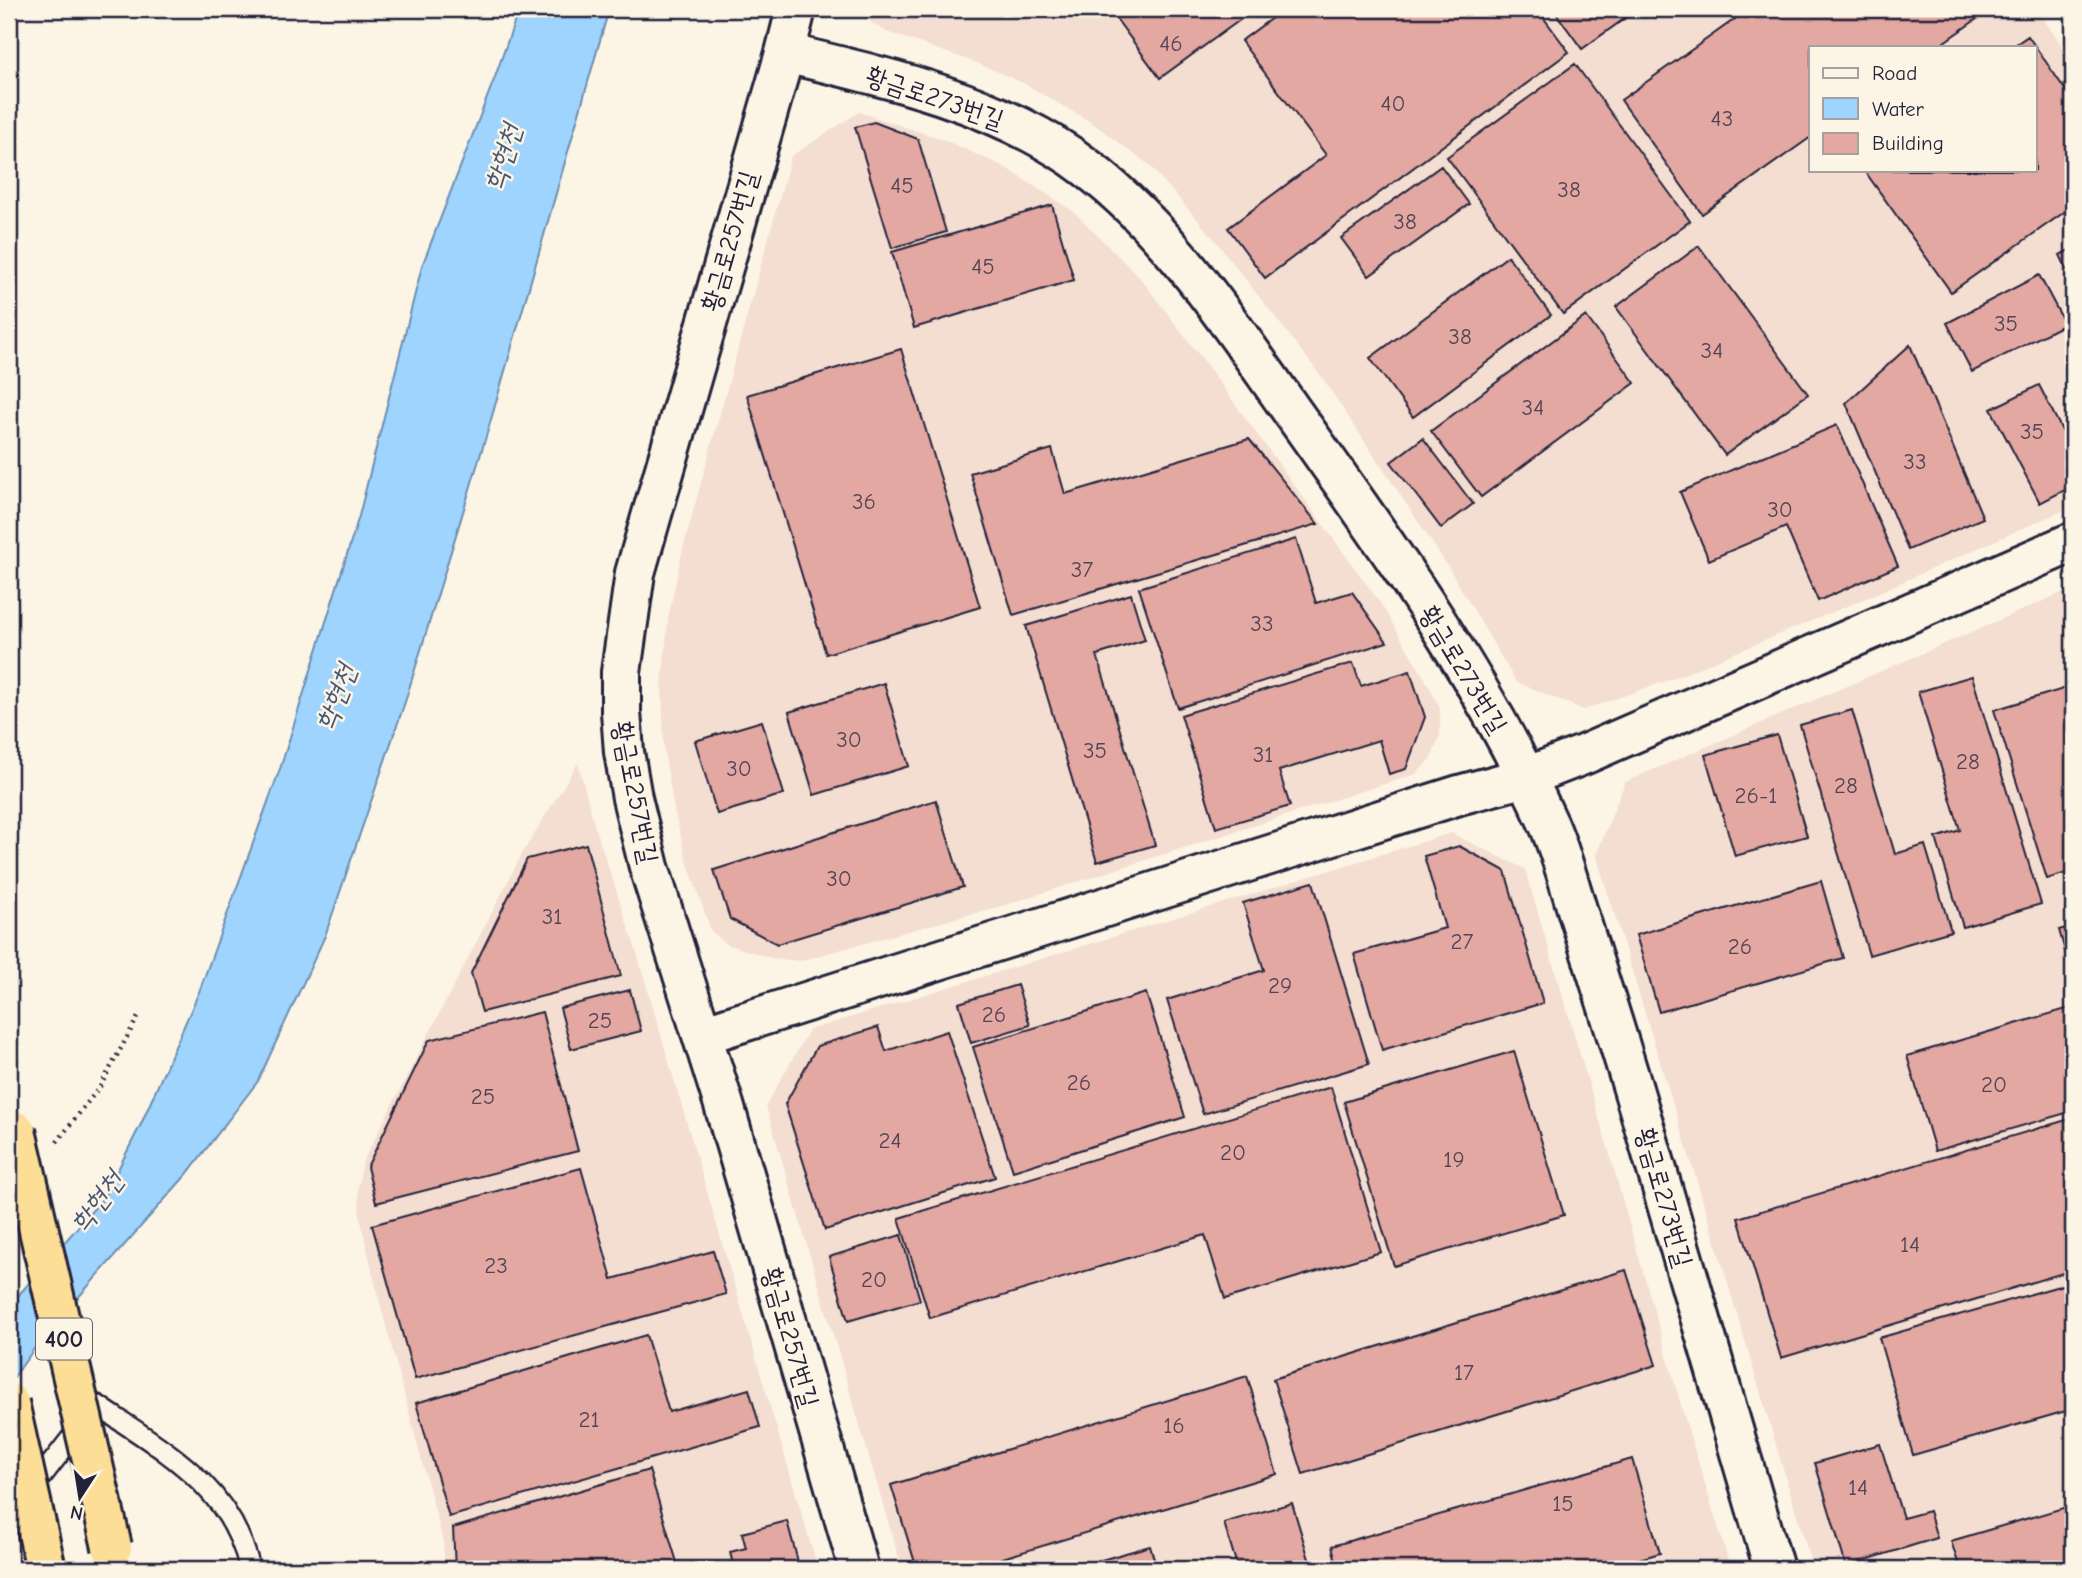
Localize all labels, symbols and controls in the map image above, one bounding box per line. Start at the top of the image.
house number: 46 [1159,30,1183,57]
legend [1809,46,2036,172]
street label: 황금로273번길 [862,60,1008,136]
text: Road [1872,61,1917,85]
house number: 40 [1380,90,1406,117]
text: Water [1872,97,1925,121]
house number: 43 [1711,105,1733,132]
water label: 학현천 [478,118,529,194]
text: Building [1872,131,1944,155]
street label: 황금로257번길 [696,168,764,315]
house number: 45 [890,172,914,199]
house number: 38 [1557,176,1581,203]
house number: 38 [1393,208,1417,235]
house number: 45 [971,253,995,280]
house number: 35 [1994,310,2018,337]
house number: 38 [1448,323,1472,350]
house number: 34 [1701,337,1723,364]
house number: 34 [1522,394,1544,421]
house number: 35 [2020,418,2044,445]
house number: 33 [1903,448,1927,475]
house number: 36 [852,488,876,515]
house number: 30 [1767,496,1793,523]
house number: 37 [1071,556,1093,583]
street label: 황금로273번길 [1413,600,1513,739]
house number: 33 [1250,610,1274,637]
water label: 학현천 [309,658,364,735]
street label: 황금로257번길 [606,718,664,866]
house number: 30 [836,726,862,753]
house number: 35 [1083,737,1107,764]
house number: 31 [1253,741,1273,768]
house number: 28 [1956,748,1980,775]
house number: 30 [726,755,752,782]
house number: 28 [1834,772,1858,799]
house number: 26-1 [1735,782,1777,809]
house number: 30 [826,865,852,892]
house number: 31 [542,903,562,930]
house number: 27 [1451,928,1474,955]
house number: 26 [1728,933,1752,960]
house number: 29 [1268,972,1292,999]
house number: 26 [982,1001,1006,1028]
house number: 25 [588,1007,612,1034]
house number: 26 [1067,1069,1091,1096]
house number: 20 [1981,1071,2007,1098]
house number: 25 [471,1083,495,1110]
street label: 황금로273번길 [1630,1124,1698,1271]
house number: 24 [878,1127,902,1154]
house number: 20 [1220,1139,1246,1166]
house number: 19 [1443,1146,1465,1173]
water label: 학현천 [64,1163,131,1238]
house number: 14 [1900,1231,1920,1258]
house number: 23 [484,1252,508,1279]
street label: 황금로257번길 [756,1264,824,1411]
house number: 20 [861,1266,887,1293]
road number: 400 [36,1318,92,1359]
house number: 17 [1454,1359,1474,1386]
house number: 21 [578,1406,600,1433]
house number: 16 [1163,1412,1185,1439]
north arrow [46,1462,116,1532]
house number: 14 [1848,1474,1868,1501]
house number: 15 [1552,1490,1574,1517]
text: N [68,1501,85,1525]

